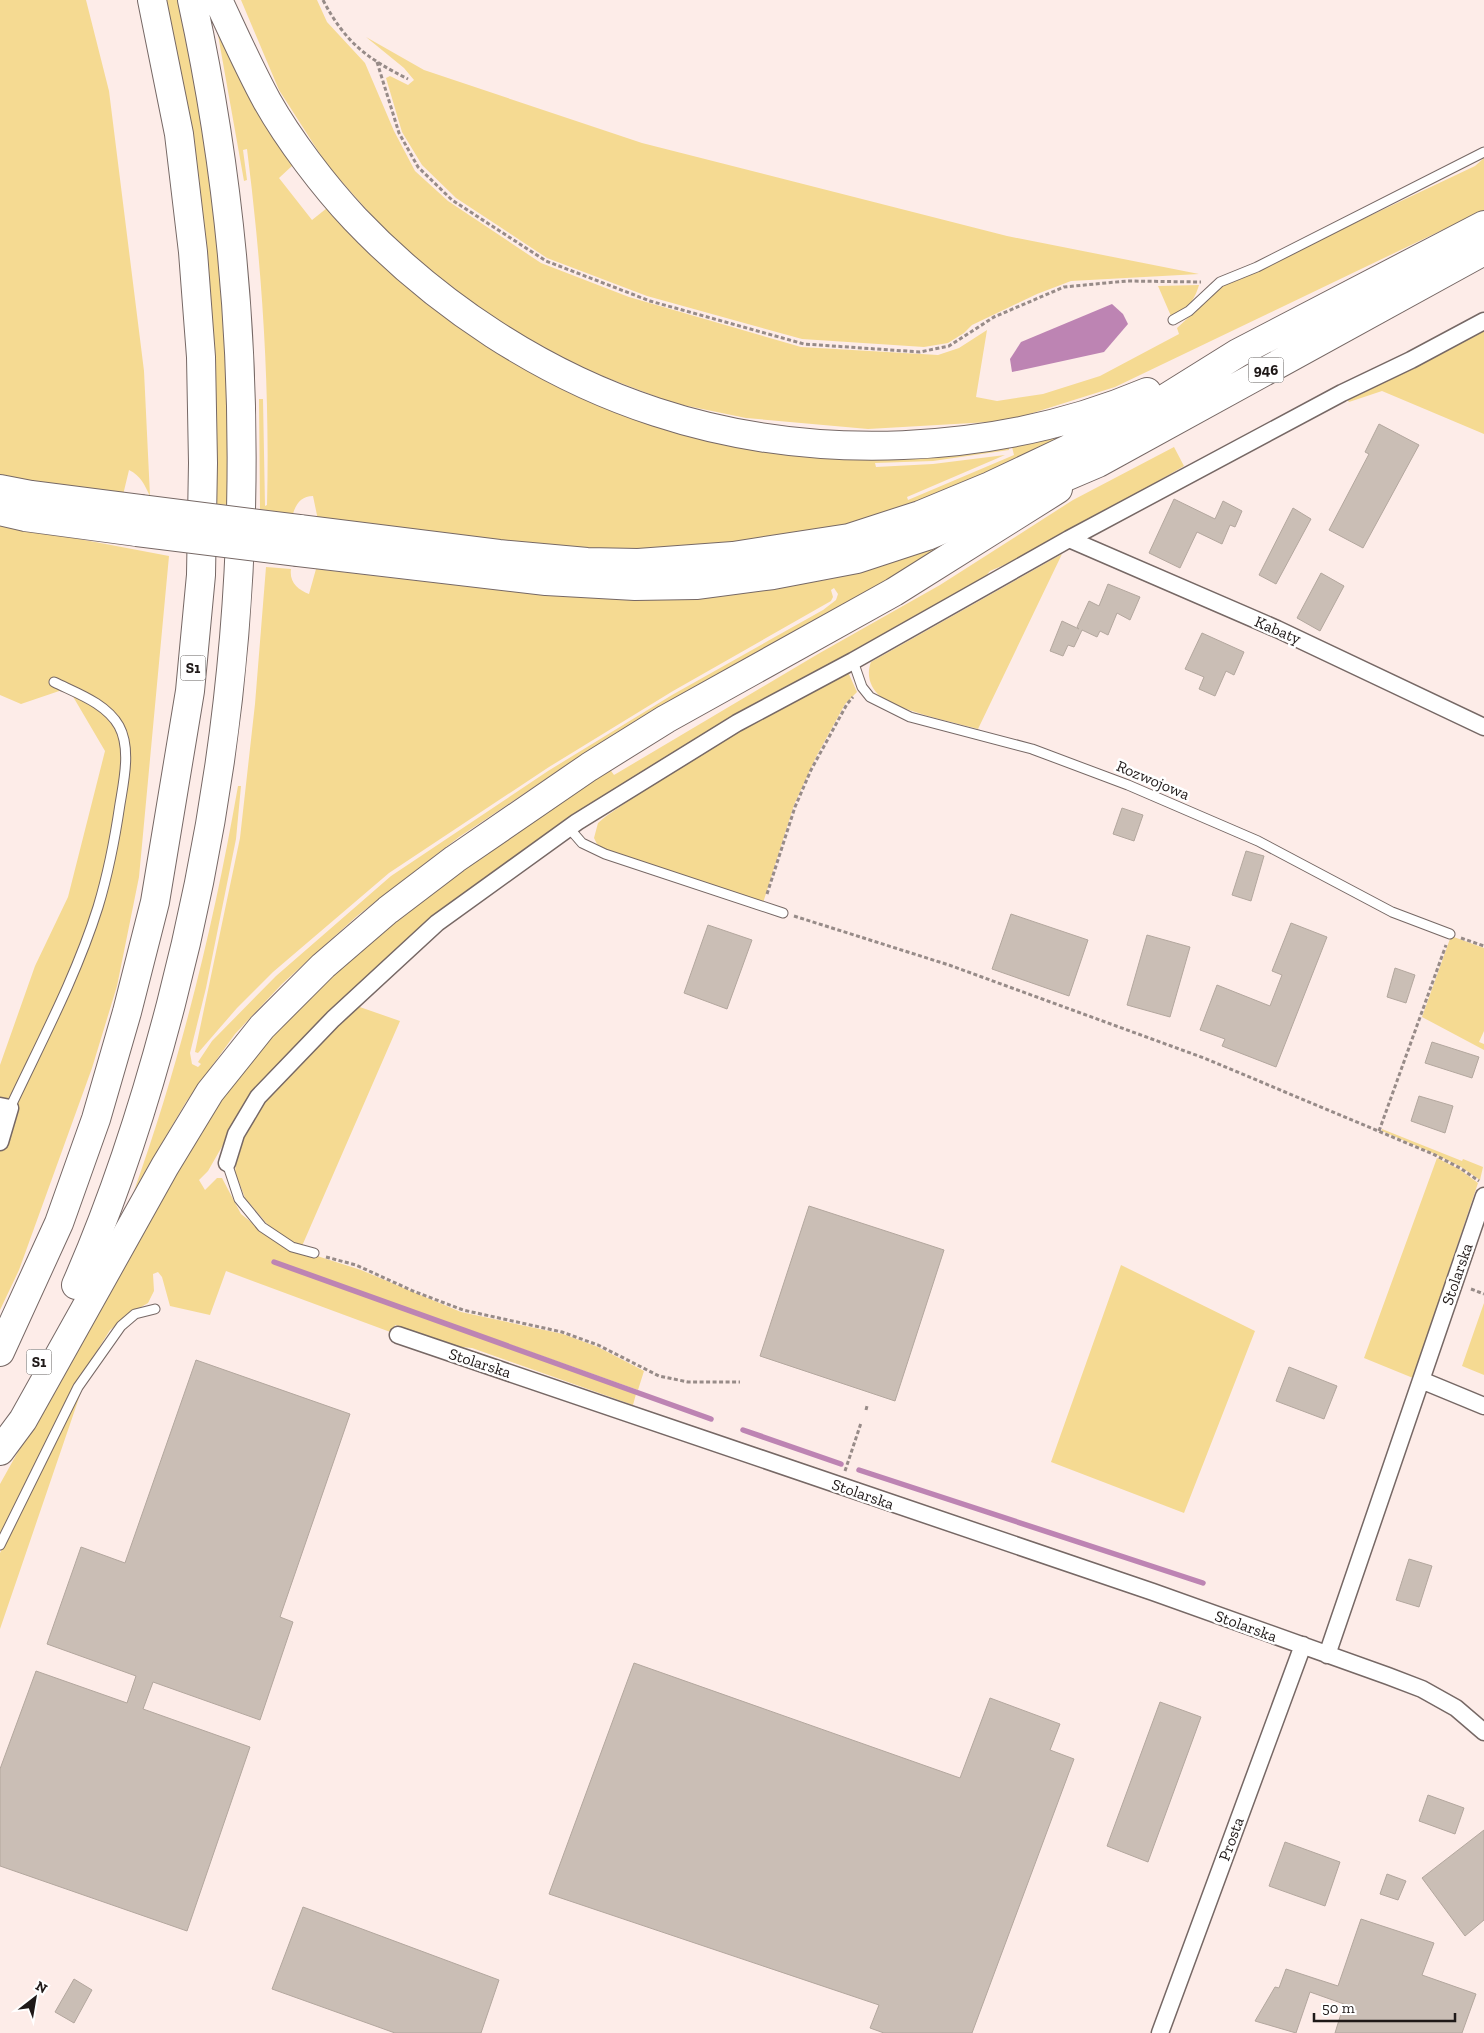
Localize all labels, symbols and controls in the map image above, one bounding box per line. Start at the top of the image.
road number: 946 [1248,358,1284,382]
street label: Kabaty [1252,612,1305,649]
road number: S1 [180,656,206,680]
street label: Rozwojowa [1114,756,1193,804]
street label: Stolarska [1438,1240,1477,1308]
street label: Stolarska [446,1344,514,1382]
road number: S1 [26,1350,52,1374]
street label: Stolarska [829,1475,897,1514]
street label: Stolarska [1212,1606,1280,1646]
street label: Prosta [1214,1814,1248,1863]
north arrow [10,1973,60,2023]
text: N [32,1977,51,1997]
scale bar [1314,1990,1455,2022]
text: 50 m [1322,1999,1355,2017]

